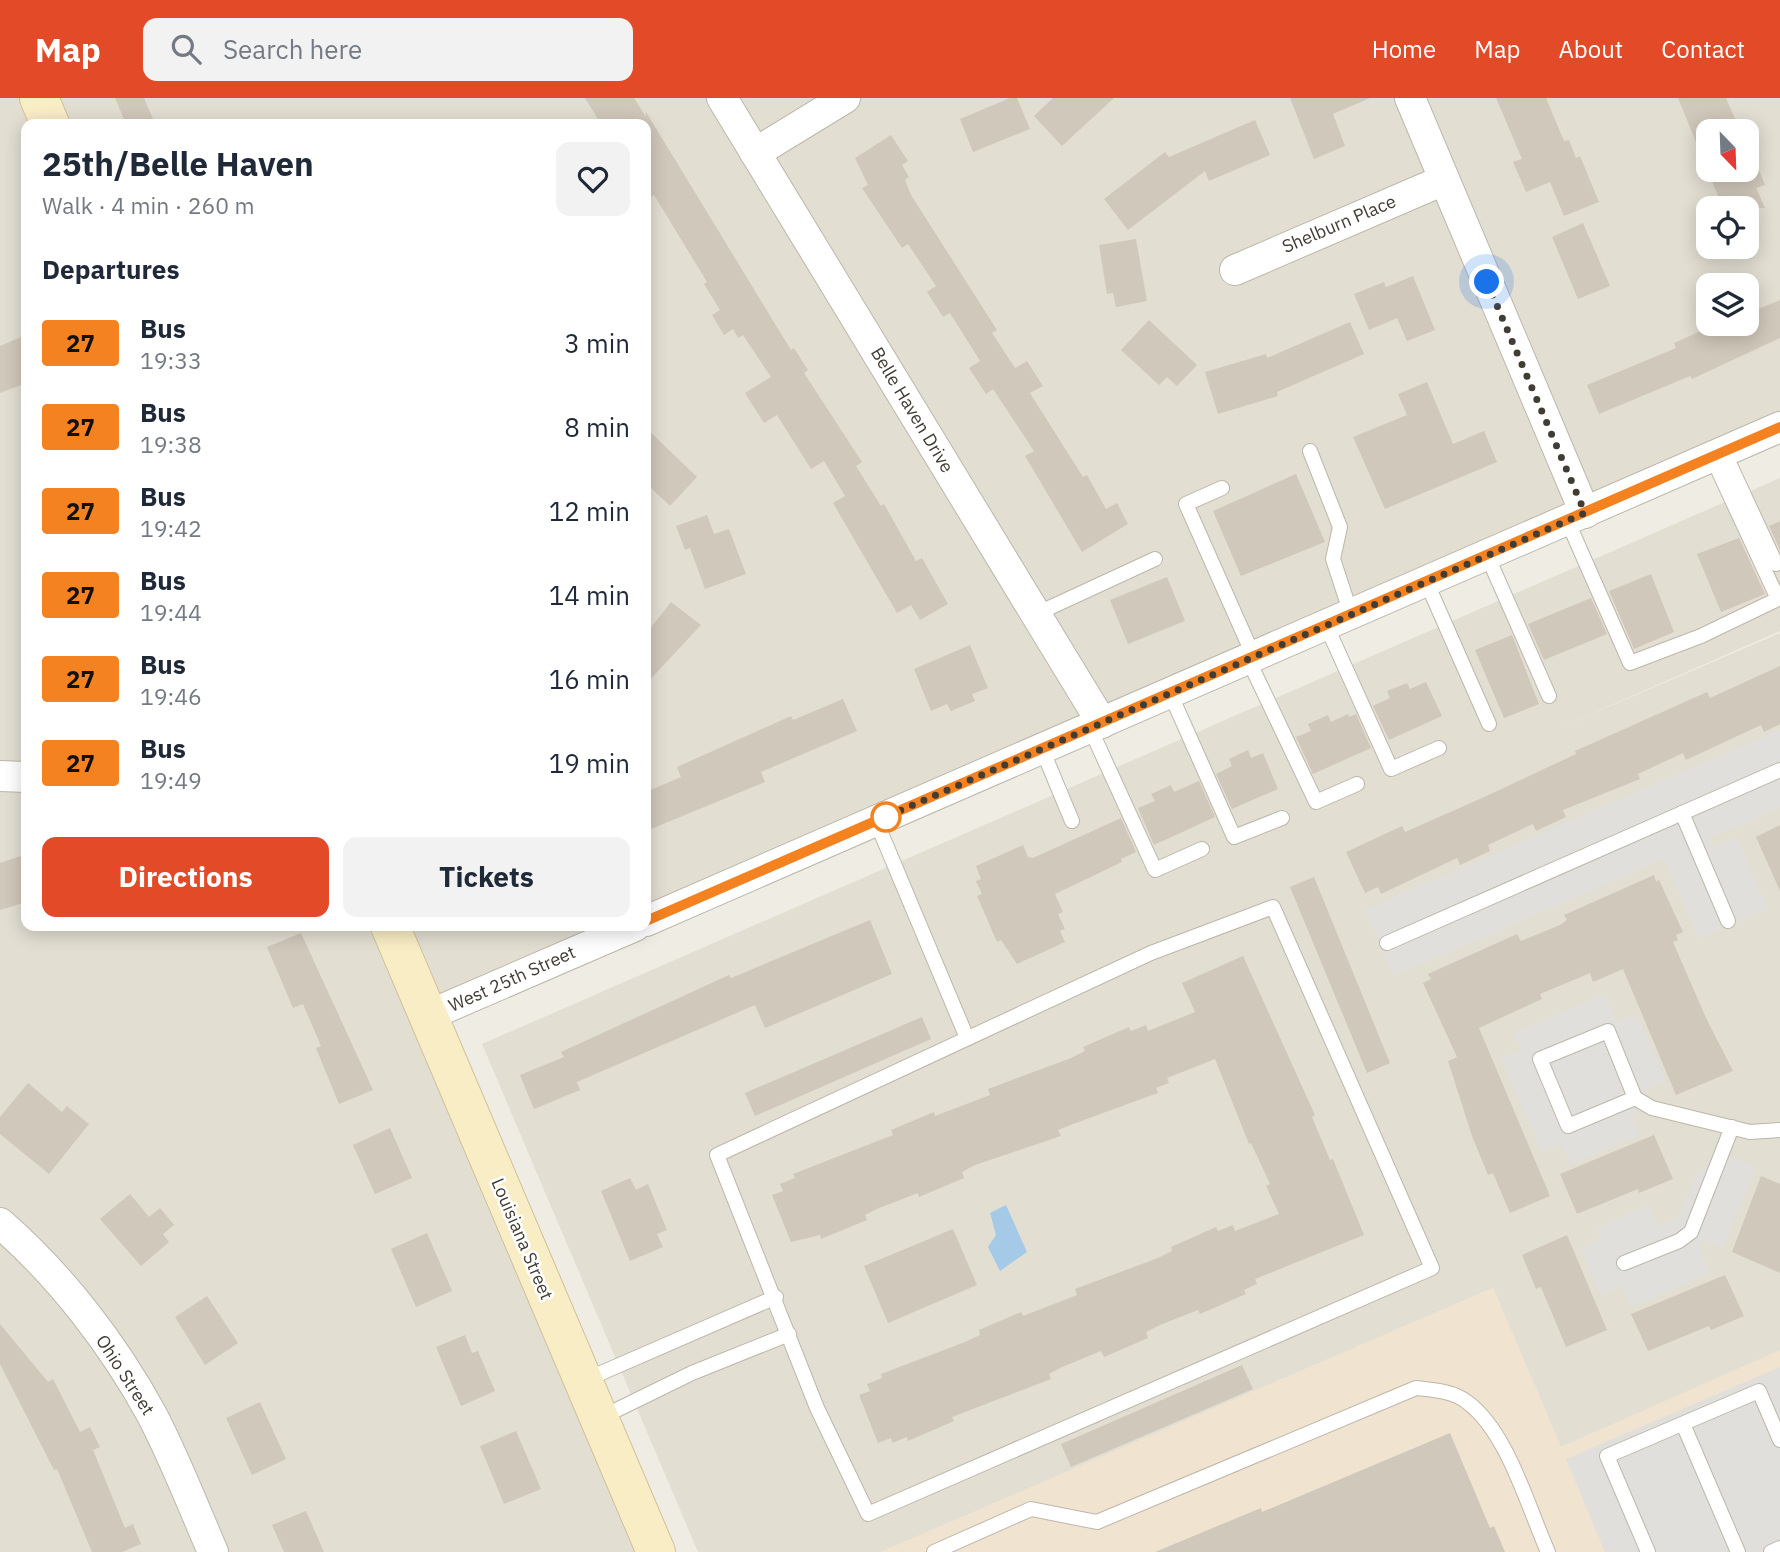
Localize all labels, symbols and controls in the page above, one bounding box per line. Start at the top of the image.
search box [143,18,633,81]
text: Map [35,28,101,71]
icon: search [167,30,205,68]
text: Search here [223,32,362,66]
text: Home [1372,33,1436,65]
text: Map [1474,33,1520,65]
text: About [1558,33,1623,65]
text: Contact [1661,33,1745,65]
north arrow [1696,119,1759,182]
map controls [1696,119,1759,336]
text: 25th/Belle Haven [42,142,314,185]
button: heart [556,142,630,216]
street label: Shelburn Place [1278,189,1399,258]
text: Walk · 4 min · 260 m [42,190,255,220]
button: locate [1696,196,1759,259]
text: Departures [42,252,180,286]
your location [1469,264,1504,299]
button: layers [1696,273,1759,336]
text: Bus [140,311,186,345]
text: 3 min [564,326,630,360]
text: 27 [66,327,95,359]
street label: Belle Haven Drive [866,343,959,477]
text: 19:33 [140,345,202,375]
text: Bus [140,395,186,429]
text: 8 min [564,410,630,444]
text: 27 [66,411,95,443]
text: 19:38 [140,429,202,459]
text: Bus [140,479,186,513]
text: 12 min [549,494,630,528]
text: 27 [66,495,95,527]
text: 19:42 [140,513,202,543]
text: Bus [140,563,186,597]
text: 14 min [549,578,630,612]
text: 27 [66,579,95,611]
text: 19:44 [140,597,202,627]
text: Bus [140,647,186,681]
text: 16 min [549,662,630,696]
text: 27 [66,663,95,695]
text: 19:46 [140,681,202,711]
text: Bus [140,731,186,765]
text: 19 min [549,746,630,780]
text: 27 [66,747,95,779]
text: 19:49 [140,765,202,795]
unlabelled marker [871,802,901,832]
button: Directions [42,837,329,917]
button: Tickets [343,837,630,917]
street label: West 25th Street [445,940,579,1017]
street label: Louisiana Street [486,1174,558,1303]
street label: Ohio Street [91,1330,160,1419]

